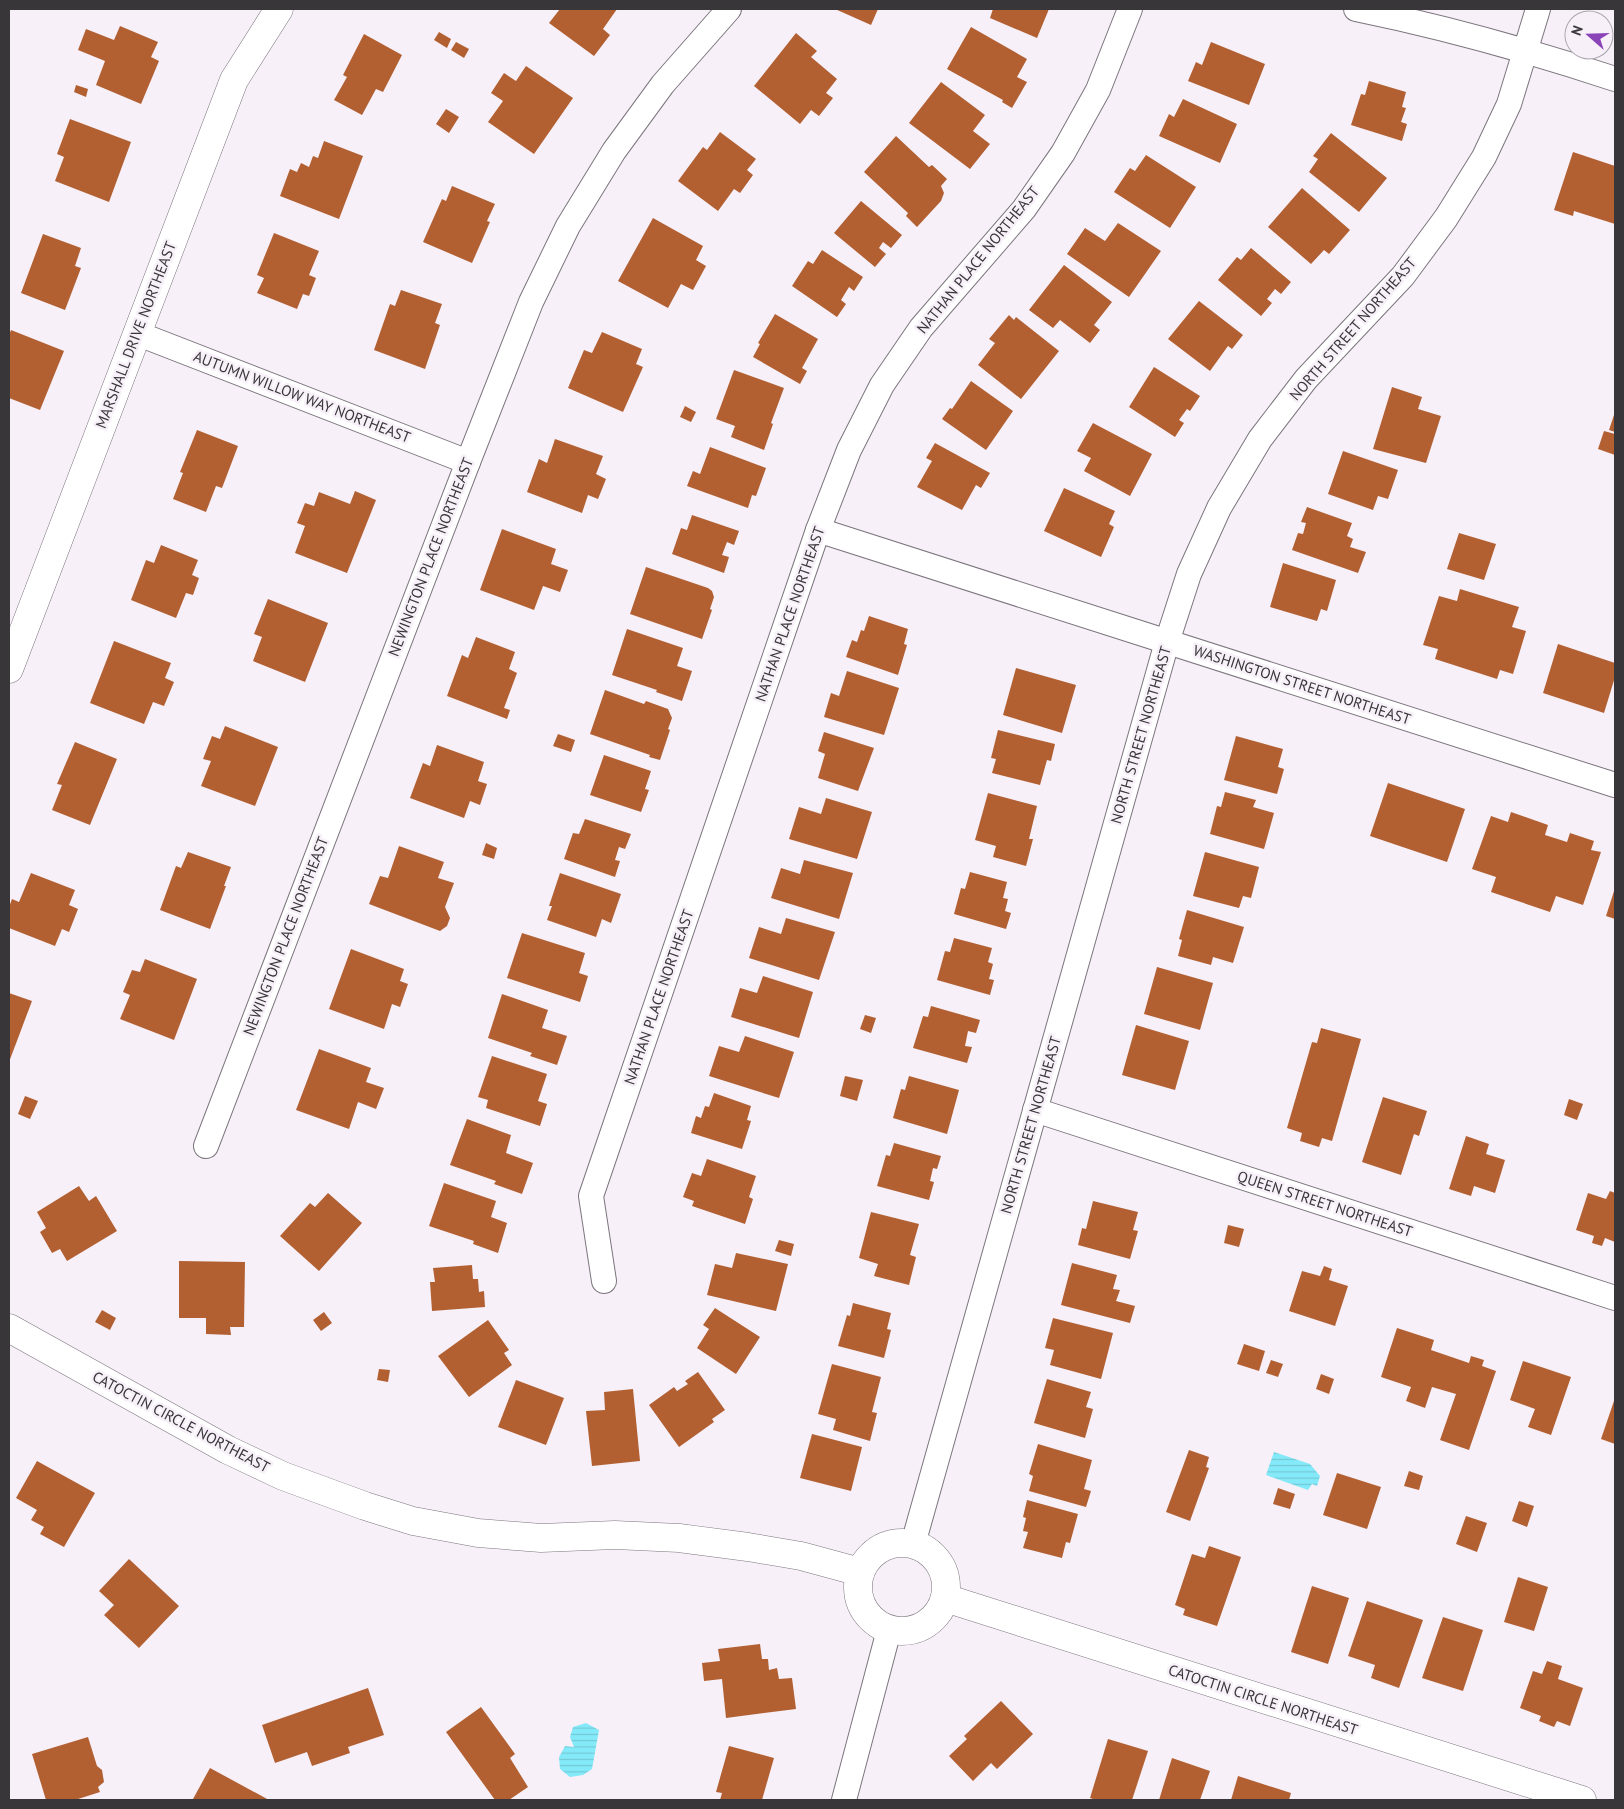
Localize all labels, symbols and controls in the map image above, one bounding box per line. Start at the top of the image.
north arrow [1564,10,1614,60]
text: N [1567,23,1587,38]
street label: NATHAN PLACE NORTHEAST [912,182,1043,337]
street label: MARSHALL DRIVE NORTHEAST [91,238,180,431]
street label: NORTH STREET NORTHEAST [1285,253,1420,404]
street label: AUTUMN WILLOW WAY NORTHEAST [191,346,414,447]
street label: NEWINGTON PLACE NORTHEAST [384,454,478,659]
street label: NATHAN PLACE NORTHEAST [751,523,829,704]
street label: WASHINGTON STREET NORTHEAST [1191,640,1414,729]
street label: NORTH STREET NORTHEAST [1106,643,1175,826]
street label: NEWINGTON PLACE NORTHEAST [239,833,333,1038]
street label: NATHAN PLACE NORTHEAST [620,906,698,1087]
street label: NORTH STREET NORTHEAST [996,1033,1065,1216]
street label: QUEEN STREET NORTHEAST [1235,1166,1416,1241]
street label: CATOCTIN CIRCLE NORTHEAST [89,1367,274,1477]
street label: CATOCTIN CIRCLE NORTHEAST [1166,1660,1361,1739]

